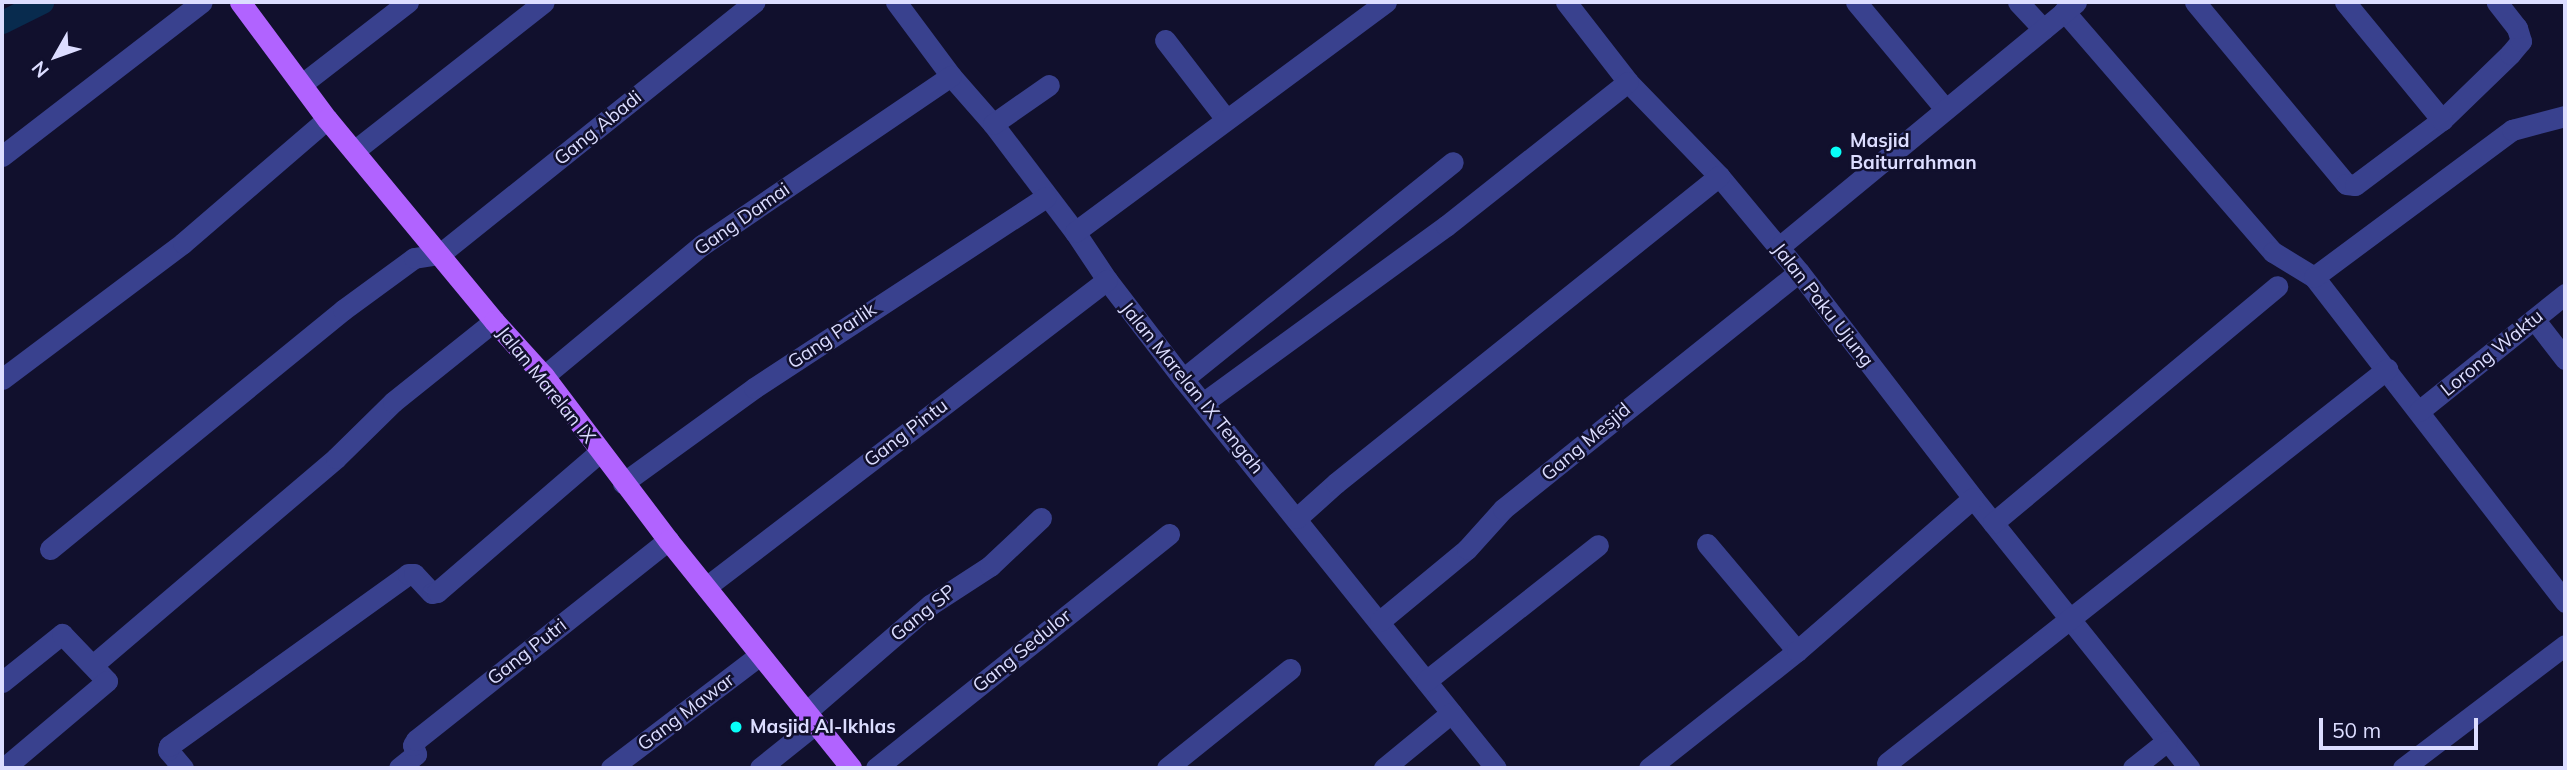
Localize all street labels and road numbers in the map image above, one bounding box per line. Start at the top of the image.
street label: Gang Abadi [550,86,646,170]
street label: Gang Damai [690,178,794,260]
street label: Jalan Paku Ujung [1768,239,1878,371]
street label: Gang Parlik [783,298,881,374]
street label: Jalan Marelan IX Tengah [1116,298,1268,478]
street label: Lorong Waktu [2436,305,2548,401]
street label: Jalan Marelan IX [492,322,600,448]
street label: Gang Pintu [860,394,952,472]
street label: Gang Mesjid [1537,398,1635,486]
street label: Gang SP [886,580,960,646]
street label: Gang Sedulor [968,604,1076,698]
street label: Gang Putri [483,614,571,690]
street label: Gang Mawar [633,668,739,756]

